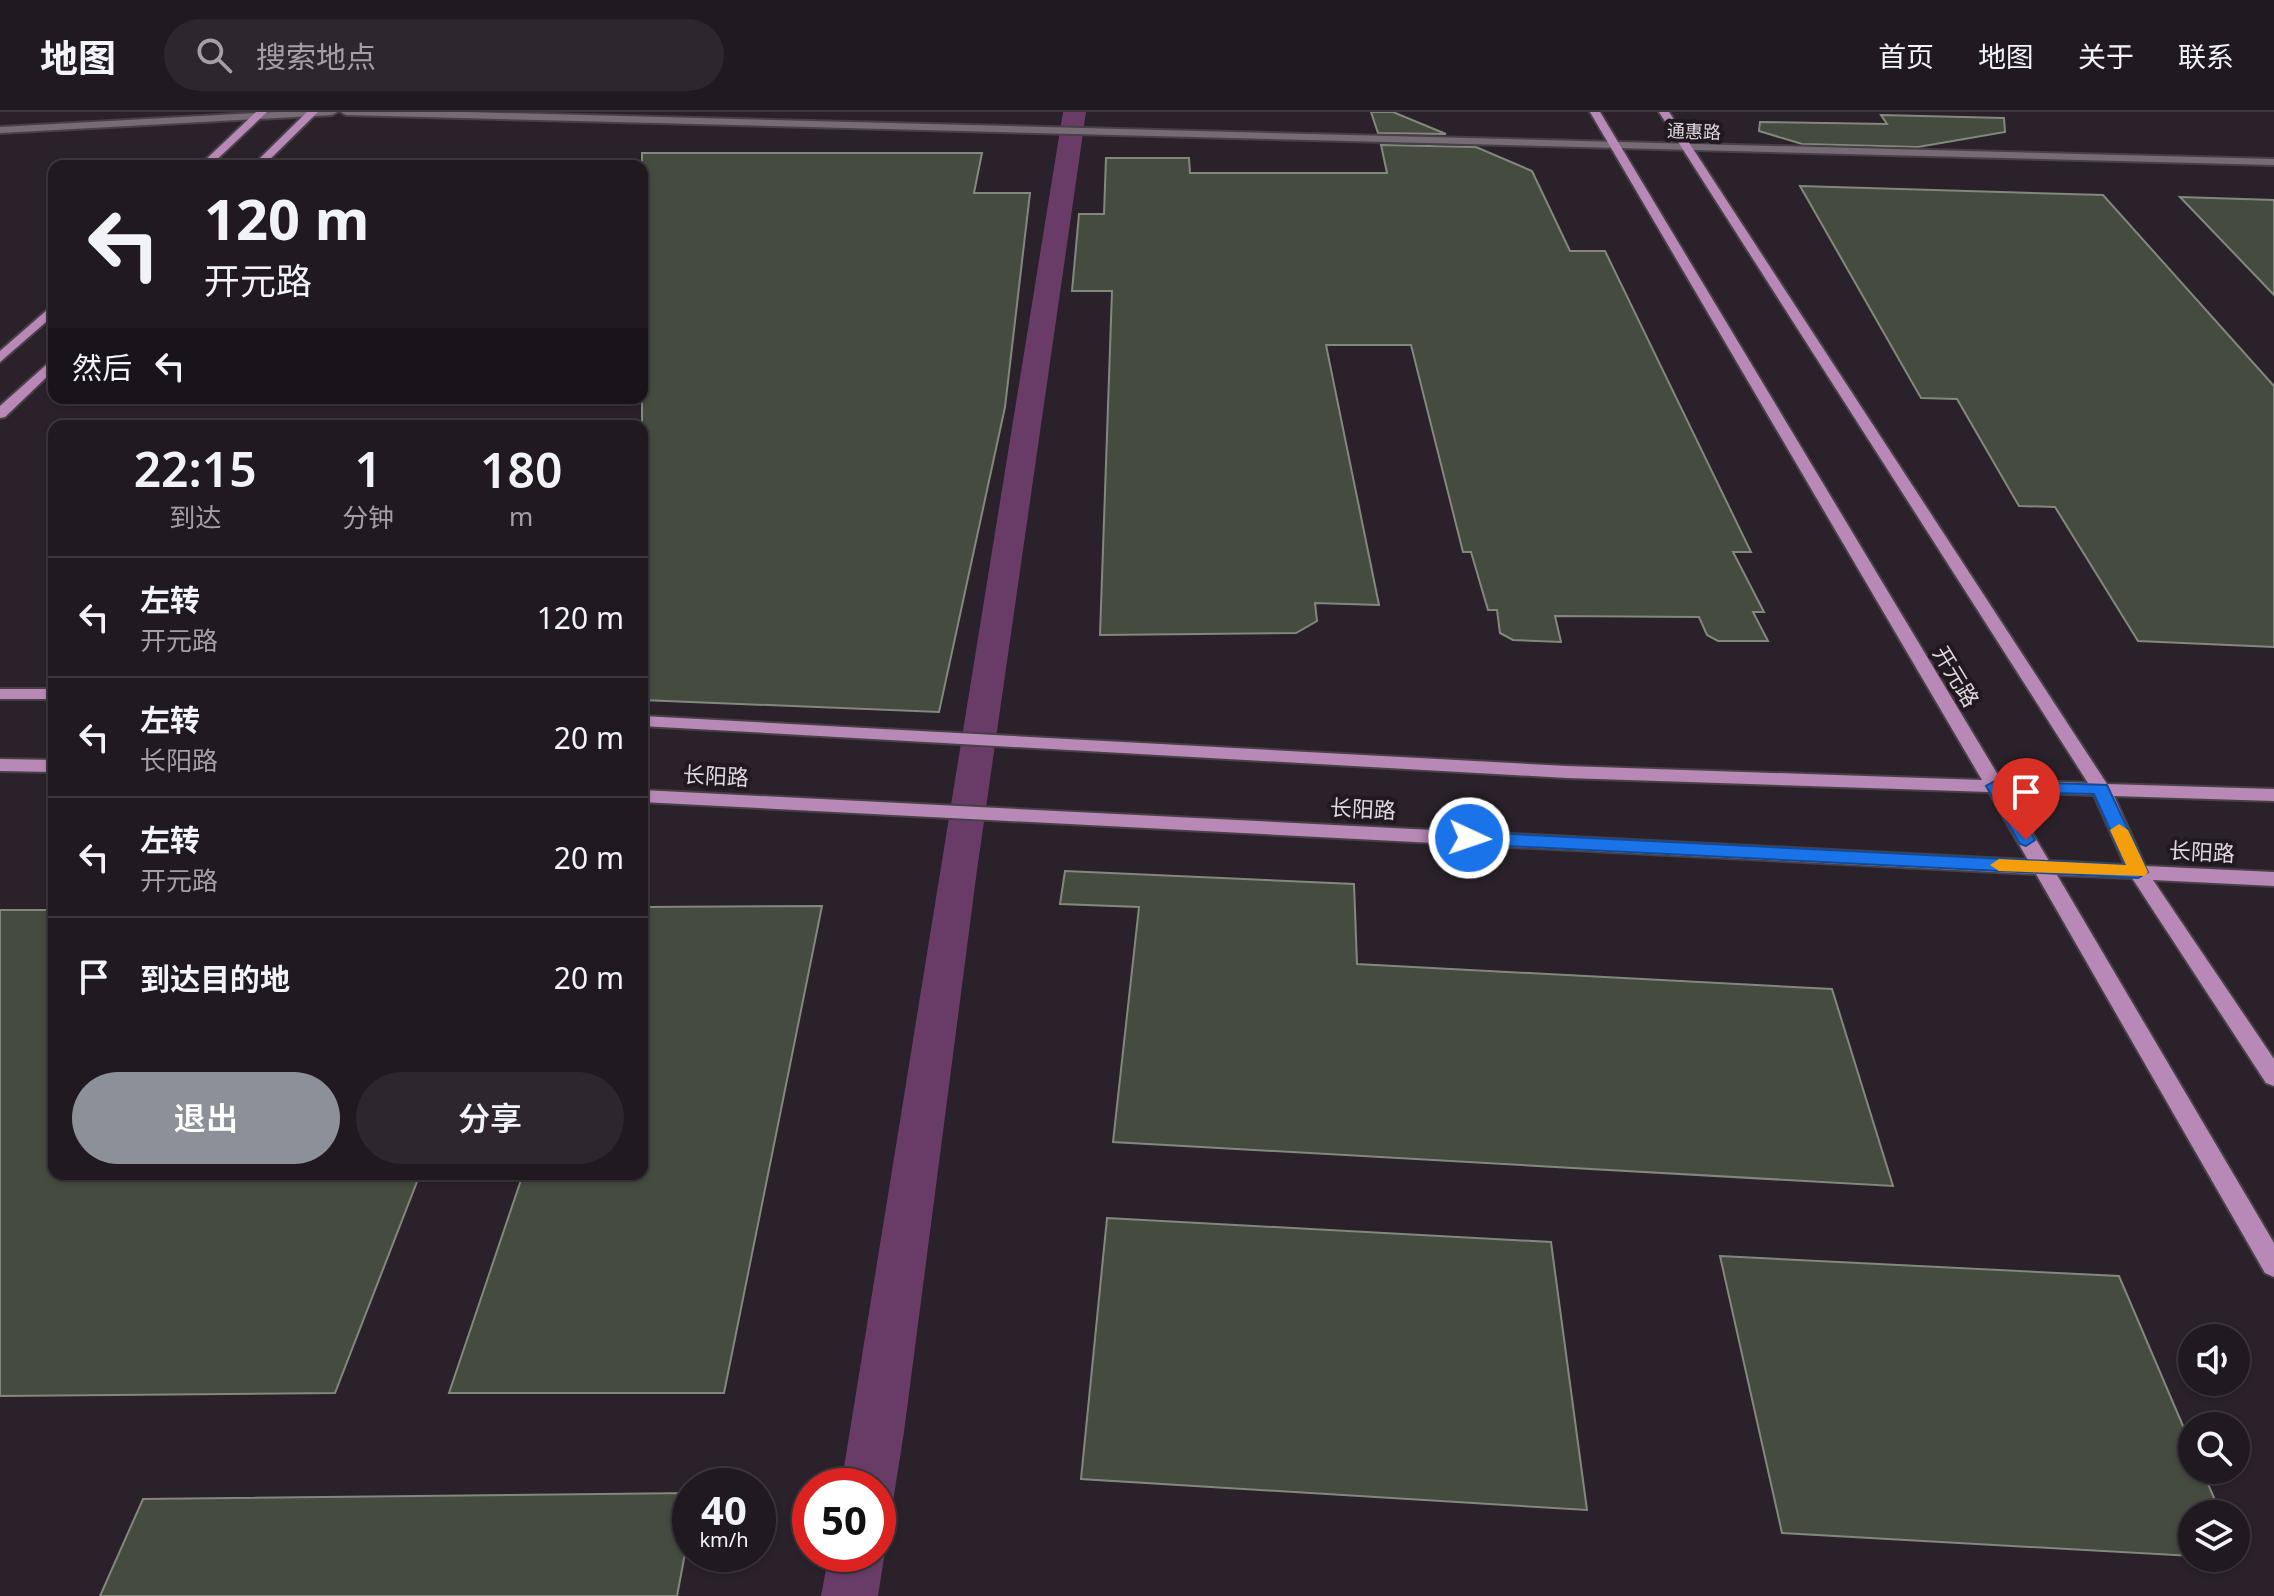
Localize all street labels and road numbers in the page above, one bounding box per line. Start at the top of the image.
street label: 通惠路 [1667,118,1721,144]
street label: 开元路 [1927,640,1987,712]
street label: 长阳路 [682,758,750,792]
street label: 长阳路 [1329,791,1397,825]
street label: 长阳路 [2168,834,2236,868]

